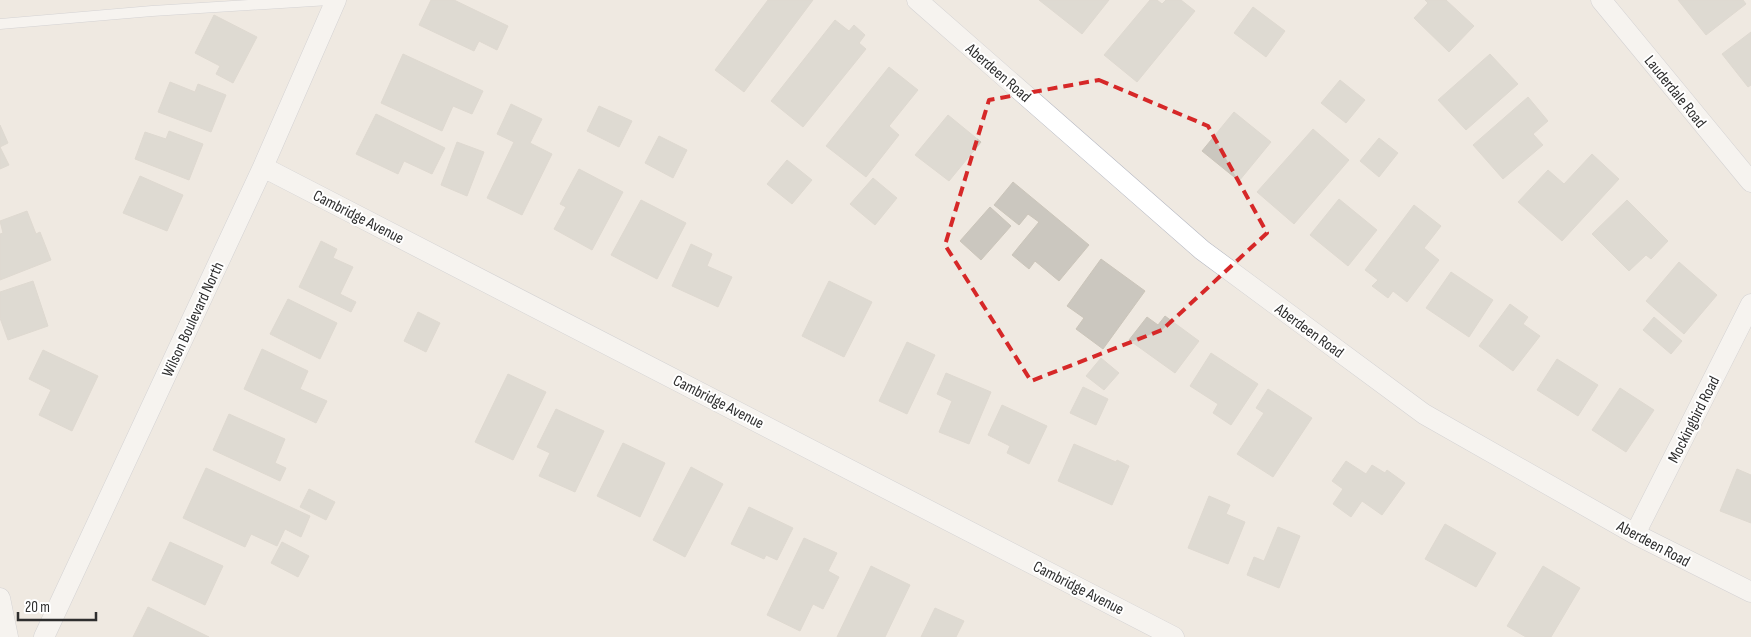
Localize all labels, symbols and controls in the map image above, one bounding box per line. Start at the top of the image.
street label: Aberdeen Road [961,39,1034,107]
street label: Lauderdale Road [1640,52,1710,132]
street label: Cambridge Avenue [310,186,407,248]
street label: Wilson Boulevard North [158,259,228,380]
street label: Aberdeen Road [1270,299,1347,362]
street label: Cambridge Avenue [670,371,767,433]
street label: Mockingbird Road [1664,373,1724,466]
street label: Aberdeen Road [1613,517,1693,572]
street label: Cambridge Avenue [1030,557,1127,619]
scale bar [18,590,95,622]
text: 20 m [25,598,50,617]

